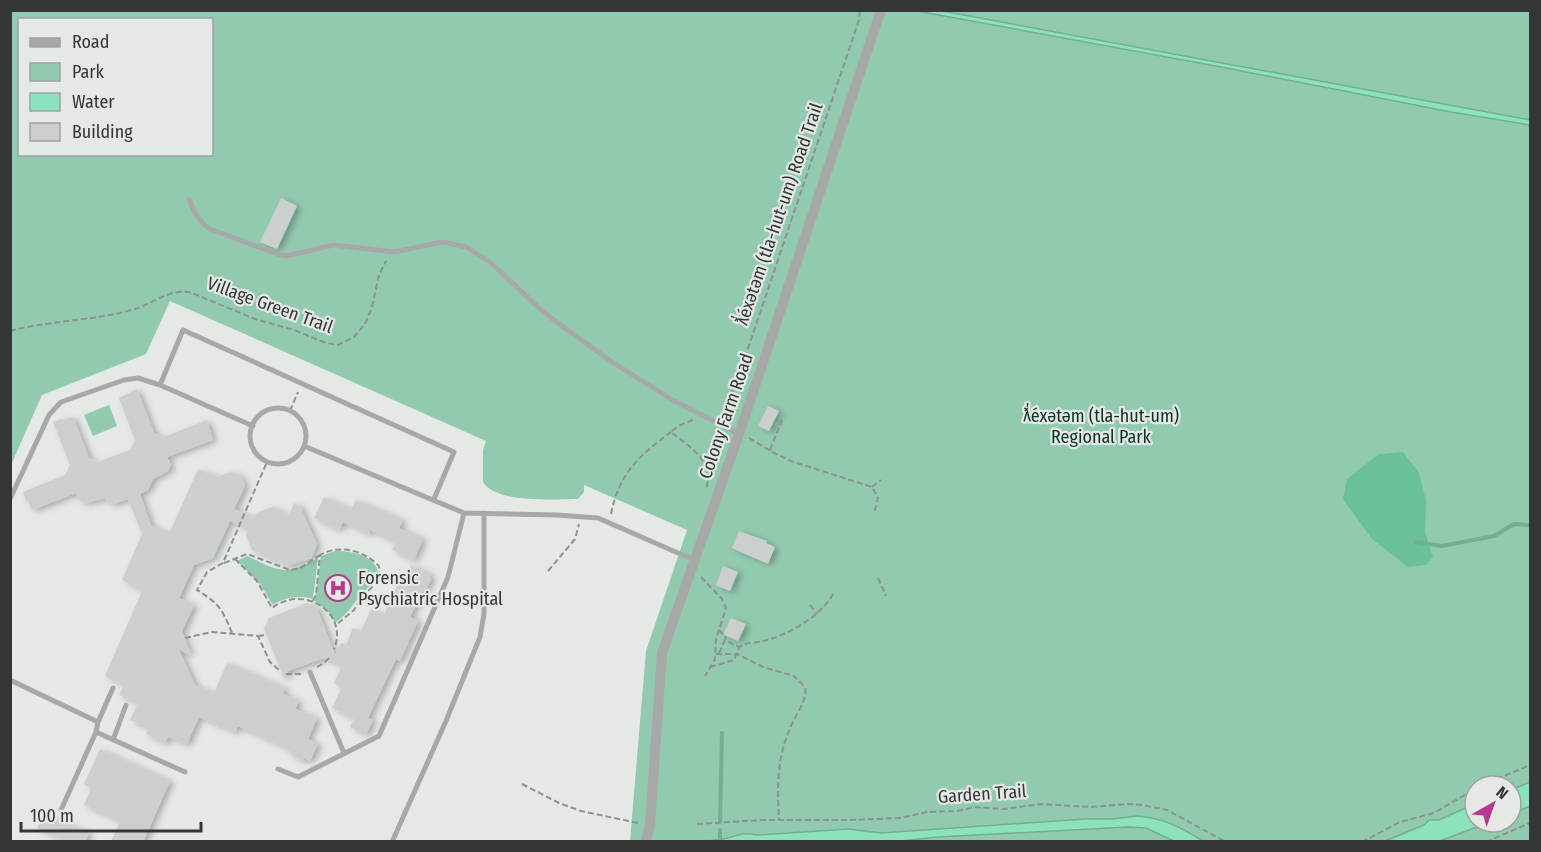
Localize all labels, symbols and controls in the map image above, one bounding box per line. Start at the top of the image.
legend [18,18,213,156]
text: Road [72,31,109,53]
text: Park [72,61,105,83]
text: Water [72,91,115,113]
street label: ƛ̓éxətəm (tla-hut-um) Road Trail [729,99,828,328]
text: Building [72,121,133,143]
street label: Village Green Trail [204,272,336,338]
street label: Colony Farm Road [694,350,758,482]
park label: ƛ̓éxətəm (tla-hut-um) Regional Park [1023,403,1179,448]
place label: Forensic Psychiatric Hospital [358,567,503,610]
hospital icon: Forensic Psychiatric Hospital [323,573,353,603]
north arrow [1463,774,1523,834]
street label: Garden Trail [937,780,1027,808]
text: N [1493,783,1512,803]
scale bar [21,795,201,833]
text: 100 m [30,805,74,827]

